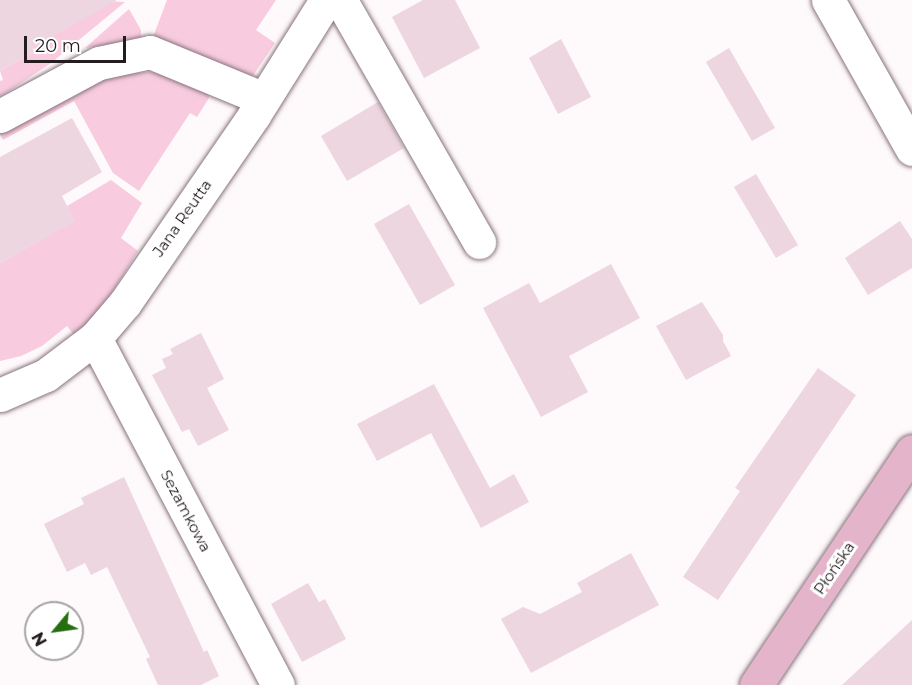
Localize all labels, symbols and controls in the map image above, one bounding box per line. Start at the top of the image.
scale bar [27,24,129,62]
text: 20 m [35,35,81,57]
street label: Jana Reutta [149,176,215,260]
street label: Sezamkowa [157,467,215,555]
street label: Płońska [810,538,858,598]
north arrow [24,601,84,661]
text: N [28,629,51,649]

